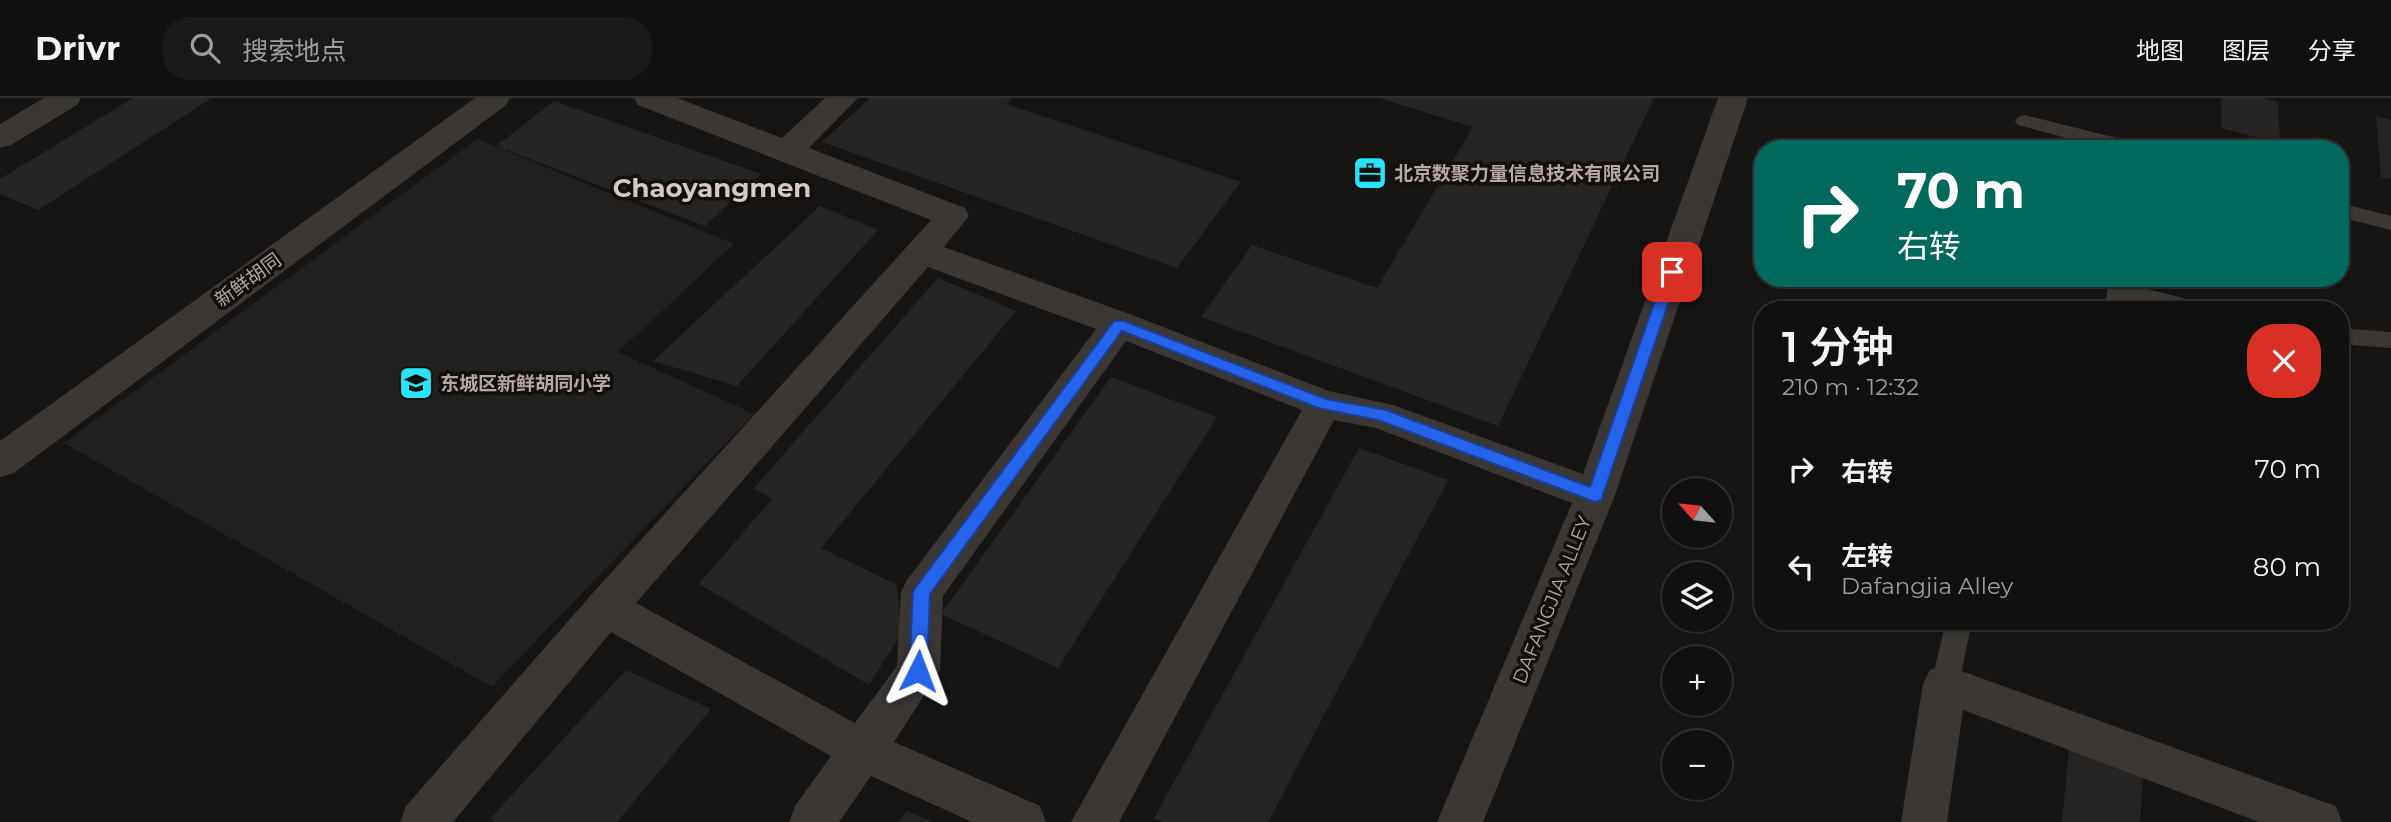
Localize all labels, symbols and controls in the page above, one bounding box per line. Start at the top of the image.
search box [162,17,652,80]
text: Drivr [35,28,120,68]
icon: search [186,29,224,67]
text: 搜索地点 [242,35,346,67]
text: 地图 [2136,36,2184,65]
text: 图层 [2222,36,2270,65]
text: 分享 [2308,36,2356,65]
office icon: 北京数聚力量信息技术有限公司 [1351,154,1389,192]
text: 70 m [1897,161,2025,220]
place label: 北京数聚力量信息技术有限公司 [1394,162,1660,185]
icon: right [1782,168,1873,259]
district label: Chaoyangmen [613,172,811,204]
text: 右转 [1897,227,1961,266]
pin [1642,242,1702,302]
street label: 新鲜胡同 [210,248,286,312]
icon: arrive [1653,253,1691,291]
text: 1 分钟 [1782,321,1894,373]
button: close [2247,324,2321,398]
school or university icon: 东城区新鲜胡同小学 [397,364,435,402]
place label: 东城区新鲜胡同小学 [440,372,611,395]
text: 210 m · 12:32 [1782,373,1919,401]
icon: right [1782,450,1820,488]
text: 70 m [2255,453,2321,485]
text: 右转 [1841,456,1893,488]
north arrow [1662,478,1732,548]
map controls [1662,478,1732,800]
street label: DAFANGJIA ALLEY [1508,512,1596,687]
text: 左转 [1841,540,1893,572]
icon: left [1782,548,1820,586]
text: 80 m [2253,551,2321,583]
button: layers [1662,562,1732,632]
text: Dafangjia Alley [1841,572,2013,600]
position arrow [881,634,955,708]
button: + [1662,646,1732,716]
button: − [1662,730,1732,800]

